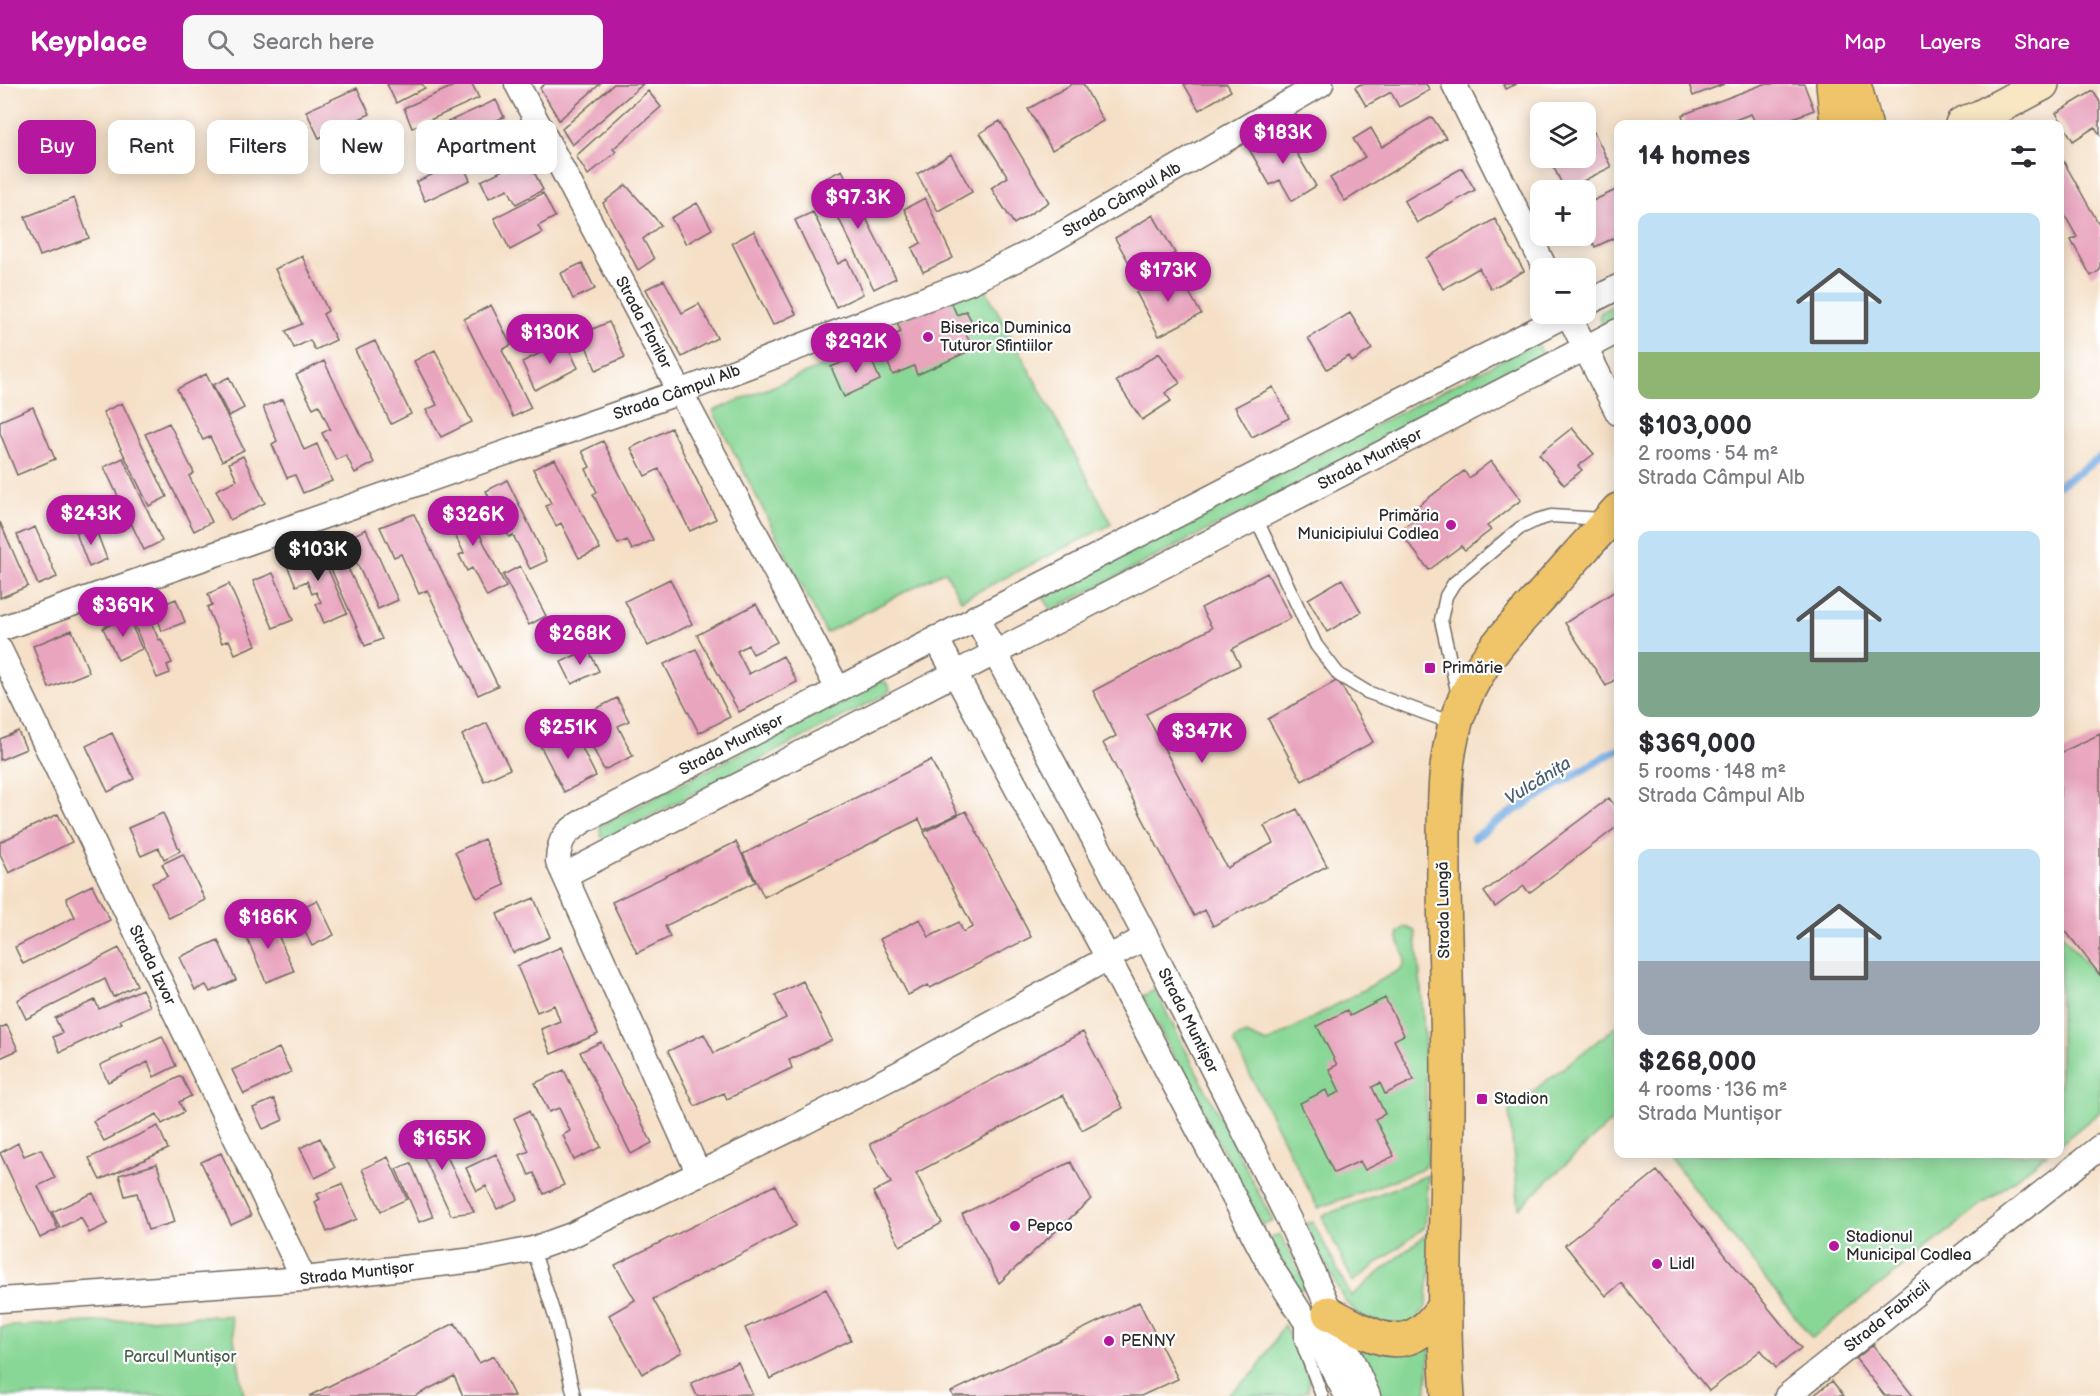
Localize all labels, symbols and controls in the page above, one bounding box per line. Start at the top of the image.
search box [183,15,603,69]
text: Keyplace [30,26,147,59]
icon: search [204,26,237,59]
text: Search here [252,29,374,56]
text: Map [1844,30,1886,55]
text: Layers [1919,30,1981,55]
text: Share [2014,30,2070,55]
map controls [1530,102,1596,324]
button: layers [1530,102,1596,168]
pin: $183K [1241,114,1325,165]
chip: Buy [18,120,96,174]
chip: Rent [108,120,195,174]
chip: Filters [207,120,308,174]
chip: New [320,120,404,174]
chip: Apartment [416,120,557,174]
text: $183K [1254,121,1312,145]
icon: filters [2007,140,2040,173]
text: 14 homes [1638,141,1750,172]
street label: Strada Câmpul Alb [1059,158,1184,241]
pin: $97.3K [809,179,907,230]
button: + [1530,180,1596,246]
text: $97.3K [825,186,891,210]
pin: $173K [1126,252,1210,303]
icon: home [1785,252,1893,360]
button: − [1530,258,1596,324]
text: $173K [1139,259,1197,283]
street label: Strada Florilor [611,273,676,372]
pin: $130K [508,314,592,365]
place label: Biserica Duminica Tuturor Sfintiilor [940,319,1071,356]
text: $130K [520,321,580,345]
pin: $292K [814,323,898,374]
text: $292K [825,330,887,354]
marker: Biserica Duminica Tuturor Sfintiilor [921,330,935,344]
street label: Strada Câmpul Alb [611,361,743,424]
text: $103,000 [1638,411,1752,442]
street label: Strada Muntișor [1315,424,1426,494]
text: 2 rooms · 54 m² [1638,442,1778,466]
text: Strada Câmpul Alb [1638,466,1805,490]
pin: $243K [49,495,133,546]
pin: $326K [431,496,515,547]
text: $243K [60,502,122,526]
text: $326K [442,503,504,527]
place label: Primăria Municipiului Codlea [1297,507,1439,544]
marker: Primăria Municipiului Codlea [1444,518,1458,532]
pin: $103K [276,531,360,582]
text: $103K [288,538,348,562]
icon: home [1785,570,1893,678]
pin: $369K [81,587,165,638]
text: $369K [92,594,154,618]
pin: $268K [538,615,622,666]
text: $268K [549,622,611,646]
place label: Primărie [1442,659,1503,678]
marker: Primărie [1423,661,1437,675]
pin: $251K [526,709,610,760]
street label: Strada Muntișor [676,710,787,779]
pin: $347K [1160,713,1244,764]
text: $251K [539,716,597,740]
text: $347K [1171,720,1233,744]
text: $369,000 [1638,729,1756,760]
water label: Vulcănița [1501,753,1575,809]
text: 5 rooms · 148 m² [1638,760,1786,784]
text: Strada Câmpul Alb [1638,784,1805,808]
street label: Strada Lungă [1434,861,1454,959]
icon: home [1785,888,1893,996]
pin: $186K [226,899,310,950]
text: $186K [238,906,298,930]
street label: Strada Izvor [125,922,180,1008]
street label: Strada Muntișor [1154,965,1223,1076]
text: $268,000 [1638,1047,1756,1078]
text: 4 rooms · 136 m² [1638,1078,1787,1102]
place label: Stadion [1494,1090,1548,1109]
marker: Stadion [1475,1092,1489,1106]
text: Strada Muntișor [1638,1102,1782,1126]
pin: $165K [400,1120,484,1171]
text: $165K [413,1127,471,1151]
place label: Pepco [1027,1217,1073,1236]
marker: Pepco [1008,1219,1022,1233]
place label: Stadionul Municipal Codlea [1846,1228,1972,1265]
marker: Stadionul Municipal Codlea [1827,1239,1841,1253]
place label: Lidl [1669,1255,1695,1274]
street label: Strada Muntișor [299,1257,415,1289]
marker: Lidl [1650,1257,1664,1271]
street label: Strada Fabricii [1840,1276,1934,1356]
place label: PENNY [1121,1332,1176,1351]
marker: PENNY [1102,1334,1116,1348]
park label: Parcul Muntișor [124,1348,236,1367]

